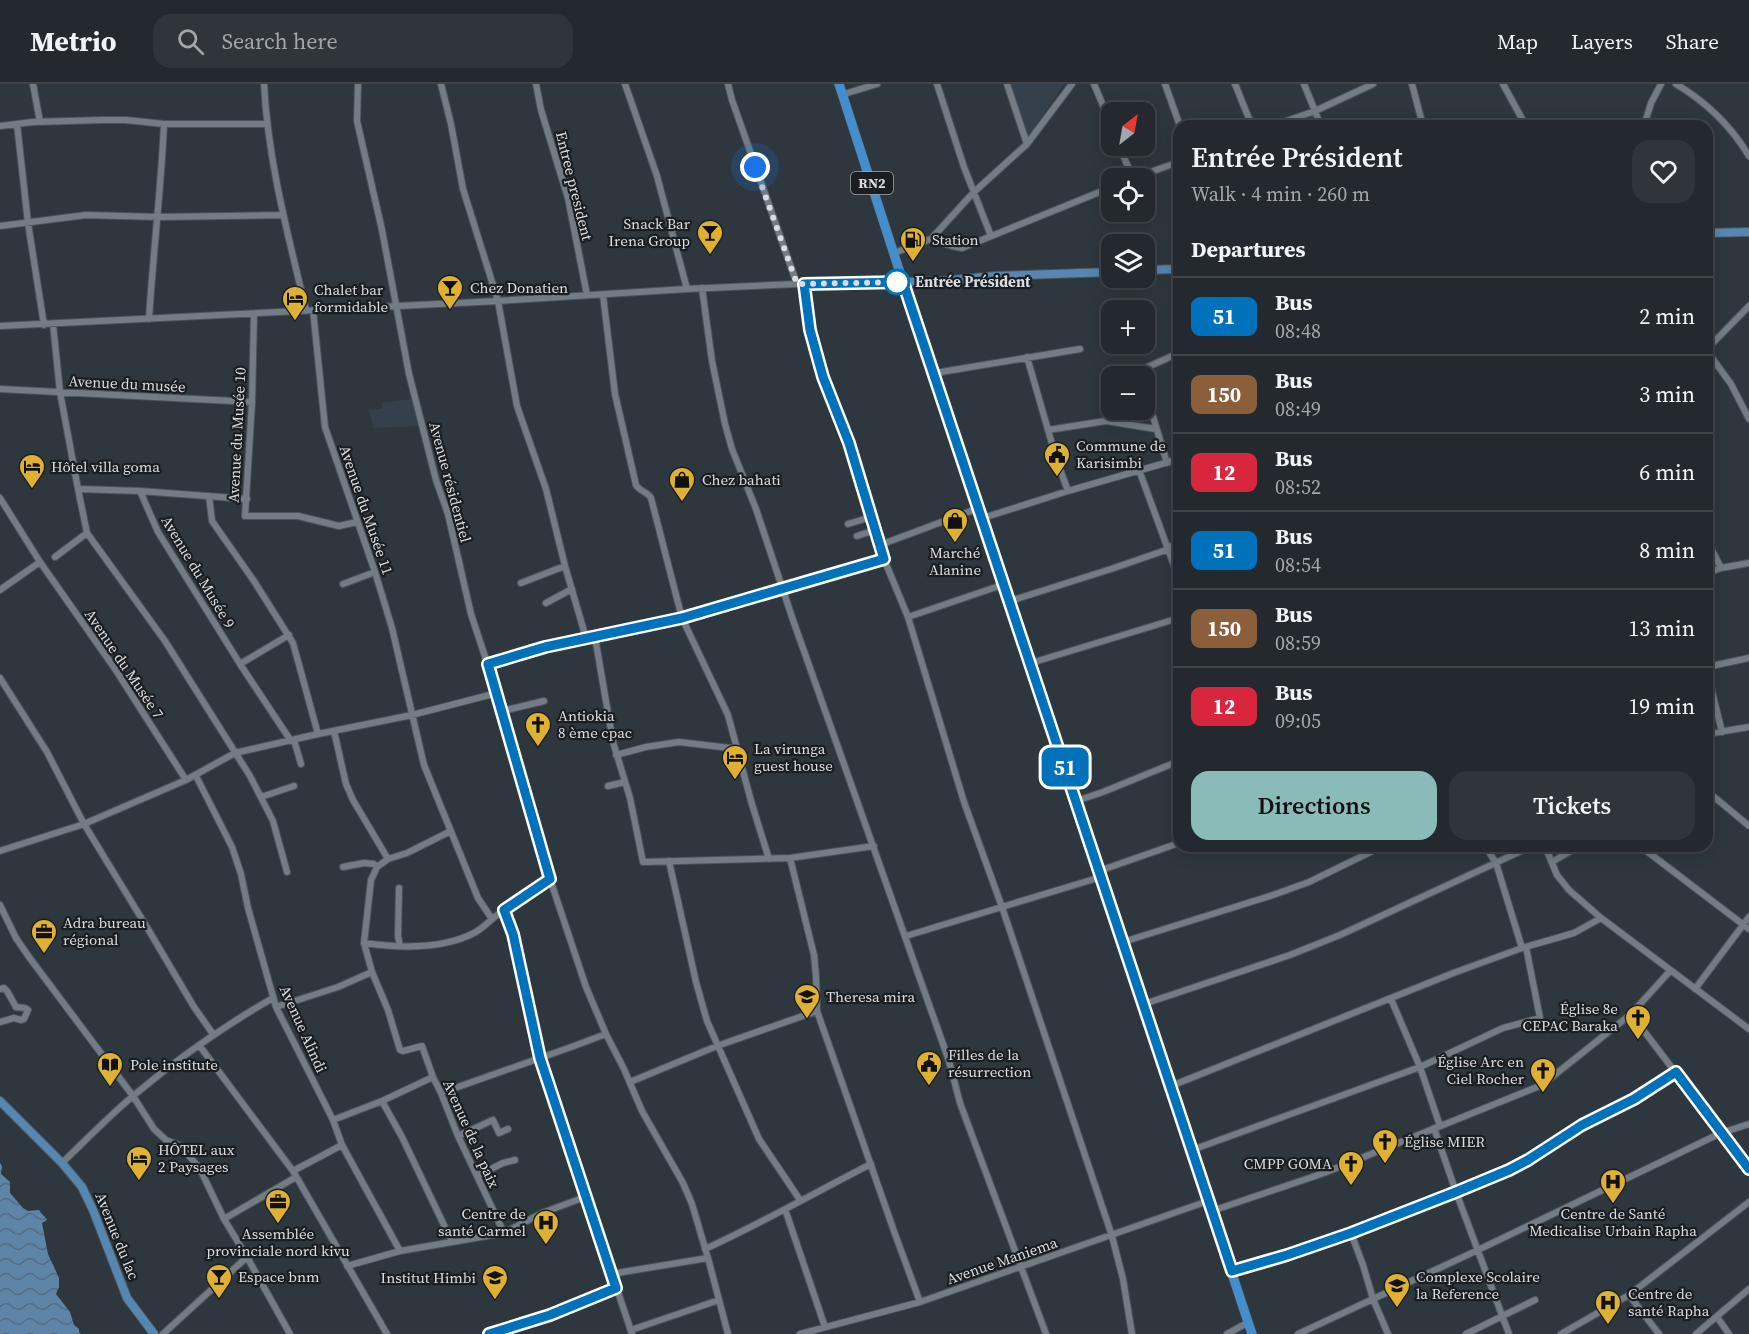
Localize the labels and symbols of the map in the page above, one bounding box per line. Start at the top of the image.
north arrow [1101,102,1155,156]
street label: Entree president [551,129,598,243]
your location [740,152,770,182]
road number: RN2 [851,172,893,194]
place label: Snack Bar Irena Group [609,213,691,251]
bar icon: Snack Bar Irena Group [695,218,725,256]
fuel station icon: Station [898,225,928,263]
place label: Station [932,229,979,250]
marker: Entrée Président [884,269,910,295]
place label: Entrée Président [915,271,1031,292]
bar icon: Chez Donatien [435,273,465,311]
place label: Chez Donatien [470,277,568,298]
place label: Chalet bar formidable [314,279,389,317]
hotel icon: Chalet bar formidable [280,284,310,322]
street label: Avenue du Musée 10 [222,367,251,503]
street label: Avenue du musée [68,370,187,397]
street label: Avenue résidentiel [424,419,477,545]
place label: Commune de Karisimbi [1076,435,1166,473]
public building icon: Commune de Karisimbi [1042,440,1072,478]
street label: Avenue du Musée 11 [334,442,398,577]
hotel icon: Hôtel villa goma [17,452,47,490]
place label: Hôtel villa goma [51,456,160,477]
shop icon: Chez bahati [667,465,697,503]
place label: Chez bahati [702,469,781,490]
shop icon: Marché Alanine [940,506,970,544]
street label: Avenue du Musée 9 [156,511,240,632]
place label: Marché Alanine [929,542,981,580]
street label: Avenue du Musée 7 [80,605,169,723]
place label: Antiokia 8 ème cpac [558,705,632,743]
church icon: Antiokia 8 ème cpac [523,710,553,748]
place label: La virunga guest house [754,738,833,776]
hotel icon: La virunga guest house [720,743,750,781]
line badge: 51 [1038,748,1092,786]
place label: Adra bureau régional [63,912,146,950]
office icon: Adra bureau régional [29,917,59,955]
street label: Avenue Alindi [275,982,332,1076]
school or university icon: Theresa mira [792,982,822,1020]
place label: Theresa mira [826,986,915,1007]
place label: Église 8e CEPAC Baraka [1523,998,1618,1036]
church icon: Église 8e CEPAC Baraka [1623,1003,1653,1041]
place label: Filles de la résurrection [948,1044,1031,1082]
public building icon: Filles de la résurrection [914,1049,944,1087]
library icon: Pole institute [95,1050,125,1088]
place label: Église Arc en Ciel Rocher [1437,1051,1525,1089]
place label: Pole institute [130,1054,218,1075]
church icon: Église Arc en Ciel Rocher [1528,1056,1558,1094]
street label: Avenue de la paix [438,1076,505,1191]
church icon: Église MIER [1370,1127,1400,1165]
place label: Église MIER [1404,1131,1485,1152]
place label: HÔTEL aux 2 Paysages [158,1139,235,1177]
hotel icon: HÔTEL aux 2 Paysages [124,1144,154,1182]
church icon: CMPP GOMA [1336,1149,1366,1187]
place label: CMPP GOMA [1244,1153,1332,1174]
hospital icon: Centre de Santé Medicalise Urbain Rapha [1598,1167,1628,1205]
office icon: Assemblée provinciale nord kivu [263,1187,293,1225]
street label: Avenue du lac [90,1189,145,1283]
place label: Centre de santé Carmel [438,1203,527,1241]
place label: Centre de Santé Medicalise Urbain Rapha [1529,1203,1697,1241]
hospital icon: Centre de santé Carmel [531,1208,561,1246]
place label: Assemblée provinciale nord kivu [206,1223,350,1261]
street label: Avenue Maniema [944,1232,1060,1289]
bar icon: Espace bnm [204,1262,234,1300]
school or university icon: Institut Himbi [480,1263,510,1301]
place label: Espace bnm [238,1266,320,1287]
place label: Complexe Scolaire la Reference [1416,1266,1540,1304]
place label: Institut Himbi [381,1267,476,1288]
school or university icon: Complexe Scolaire la Reference [1382,1271,1412,1309]
place label: Centre de santé Rapha [1628,1283,1710,1321]
hospital icon: Centre de santé Rapha [1593,1288,1623,1326]

